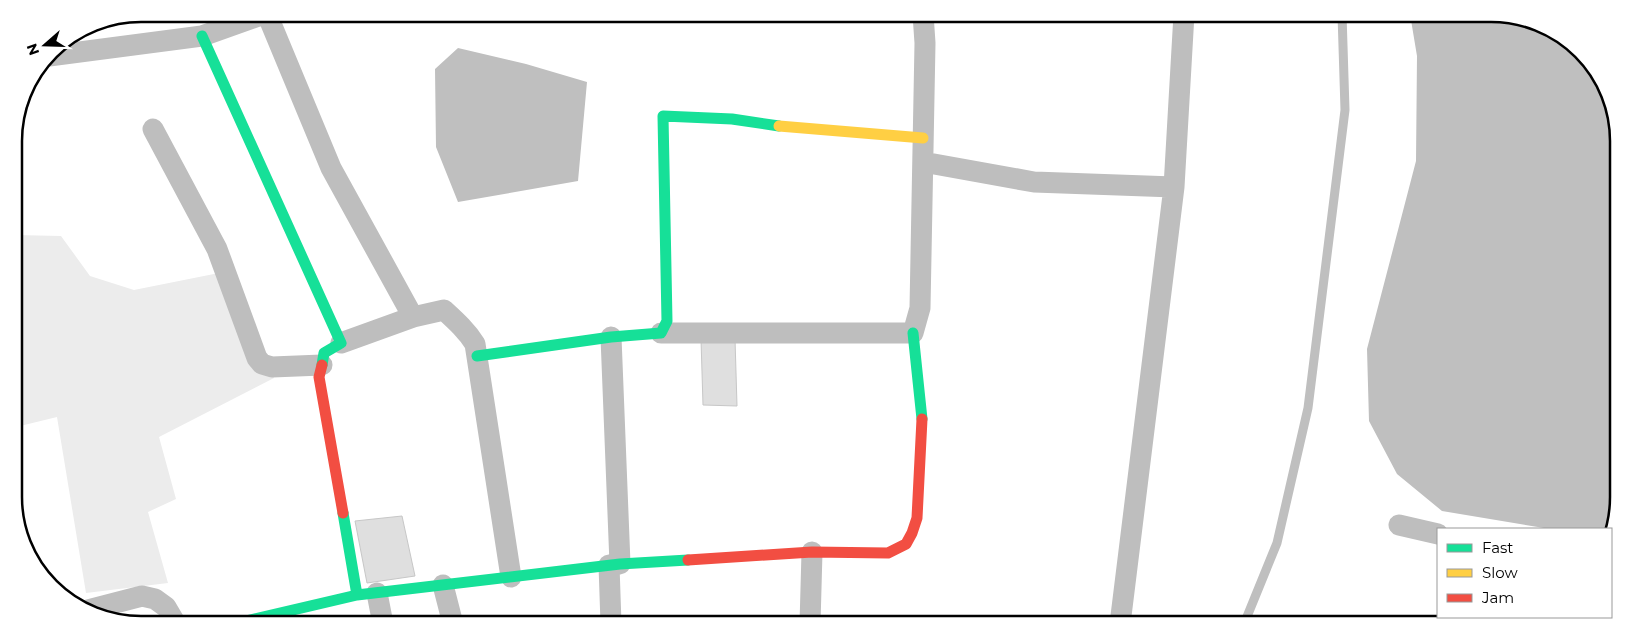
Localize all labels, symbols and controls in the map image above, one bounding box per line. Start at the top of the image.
north arrow [20,20,70,70]
text: N [22,41,43,58]
legend [1437,528,1612,618]
text: Fast [1482,538,1513,557]
text: Slow [1482,563,1518,582]
text: Jam [1481,588,1514,607]

